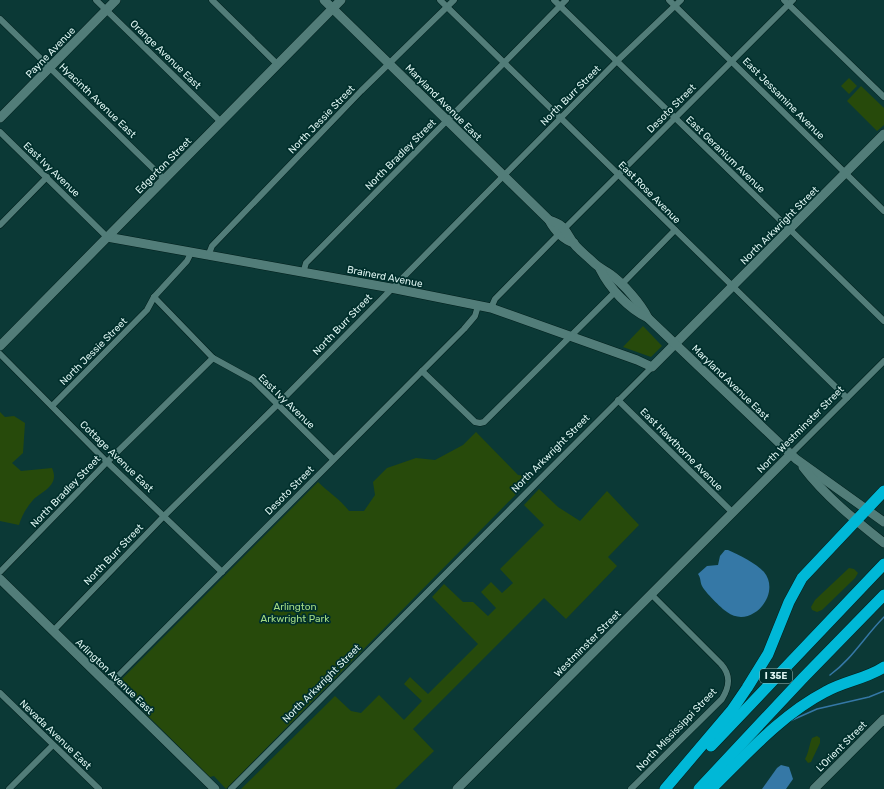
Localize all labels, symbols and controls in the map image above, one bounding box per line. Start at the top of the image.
street label: Orange Avenue East [127,18,203,92]
street label: Payne Avenue [23,24,78,81]
street label: East Jessamine Avenue [740,55,827,142]
street label: Hyacinth Avenue East [56,61,138,141]
street label: Maryland Avenue East [403,62,484,143]
street label: North Burr Street [538,63,603,128]
street label: Desoto Street [645,82,699,136]
street label: North Jessie Street [286,83,358,156]
street label: East Geranium Avenue [683,114,768,196]
street label: North Bradley Street [363,117,439,193]
street label: Edgerton Street [133,135,194,196]
street label: East Ivy Avenue [21,140,82,200]
street label: East Rose Avenue [616,159,683,227]
street label: North Arkwright Street [738,184,821,267]
street label: Brainerd Avenue [346,264,424,290]
street label: North Burr Street [310,292,375,358]
street label: North Jessie Street [57,315,130,388]
street label: Maryland Avenue East [689,343,772,423]
street label: East Ivy Avenue [256,372,317,432]
street label: North Westminster Street [755,384,847,476]
street label: East Hawthorne Avenue [637,406,725,494]
street label: North Arkwright Street [509,412,592,495]
street label: Cottage Avenue East [77,419,156,495]
street label: North Bradley Street [28,453,103,530]
street label: Desoto Street [263,464,317,518]
street label: North Burr Street [81,522,146,588]
park label: Arlington Arkwright Park [260,601,330,625]
street label: Westminster Street [552,608,624,680]
street label: Arlington Avenue East [73,637,156,717]
street label: North Arkwright Street [280,642,363,725]
road number: I 35E [760,669,792,683]
street label: North Mississippi Street [634,686,719,774]
street label: Nevada Avenue East [17,697,94,772]
street label: L'Orient Street [814,719,870,774]

